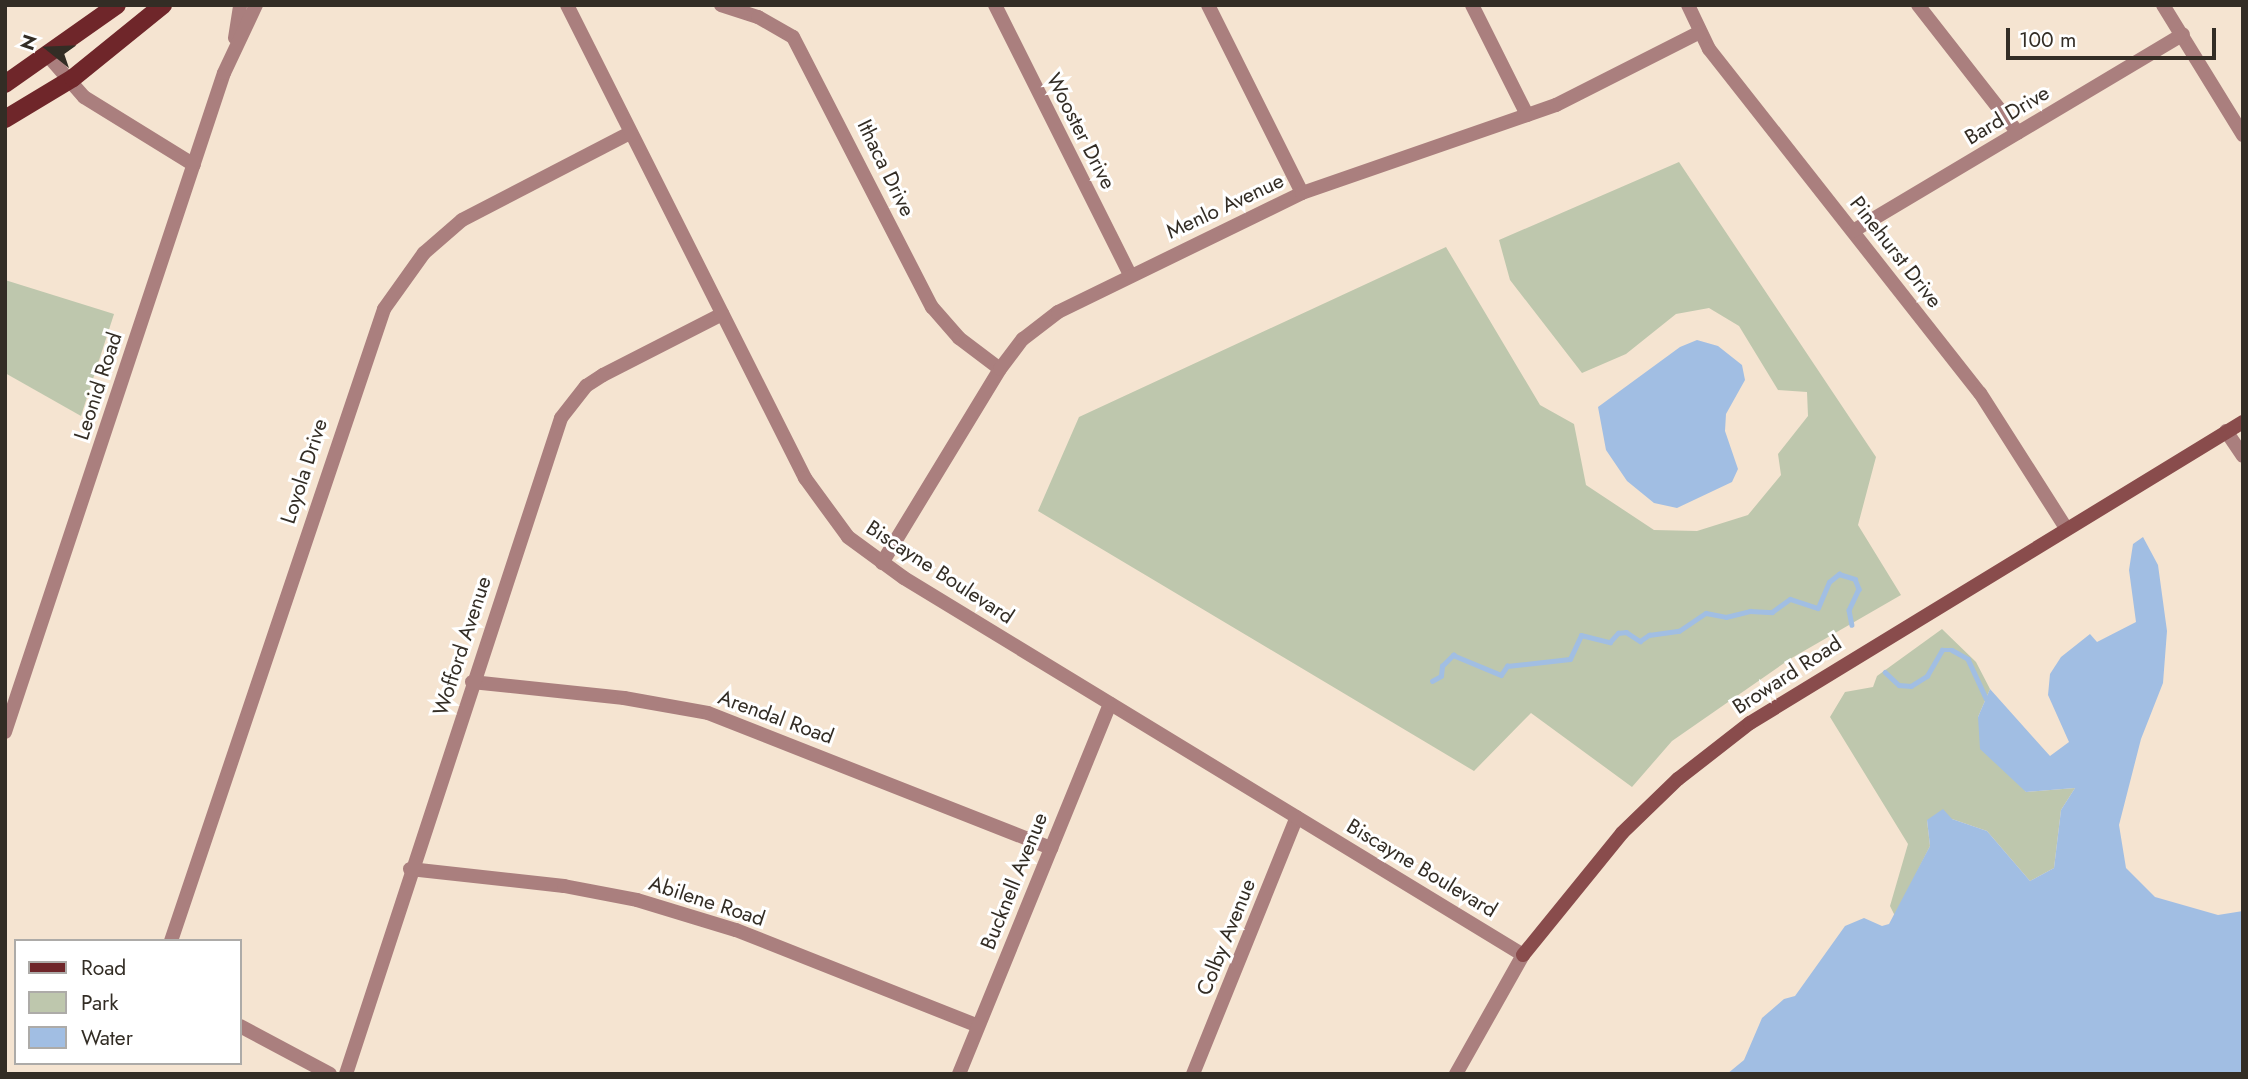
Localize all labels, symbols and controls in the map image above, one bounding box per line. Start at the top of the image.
north arrow [14,14,84,84]
scale bar [2010,14,2220,58]
text: 100 m [2019,25,2076,55]
text: N [13,31,44,54]
street label: Wooster Drive [1041,69,1121,193]
street label: Bard Drive [1960,80,2054,150]
street label: Ithaca Drive [852,116,920,220]
street label: Menlo Avenue [1162,168,1288,244]
street label: Pinehurst Drive [1845,191,1947,313]
street label: Leonid Road [69,329,127,443]
street label: Loyola Drive [275,415,333,527]
street label: Biscayne Boulevard [861,515,1019,629]
street label: Wofford Avenue [428,573,496,719]
street label: Broward Road [1728,630,1846,720]
street label: Arendal Road [715,684,837,750]
street label: Bucknell Avenue [975,809,1053,953]
street label: Biscayne Boulevard [1342,813,1502,923]
street label: Abilene Road [646,870,768,932]
street label: Colby Avenue [1191,875,1261,999]
legend [14,939,242,1065]
text: Road [81,953,126,983]
text: Park [81,988,118,1018]
text: Water [81,1023,133,1053]

